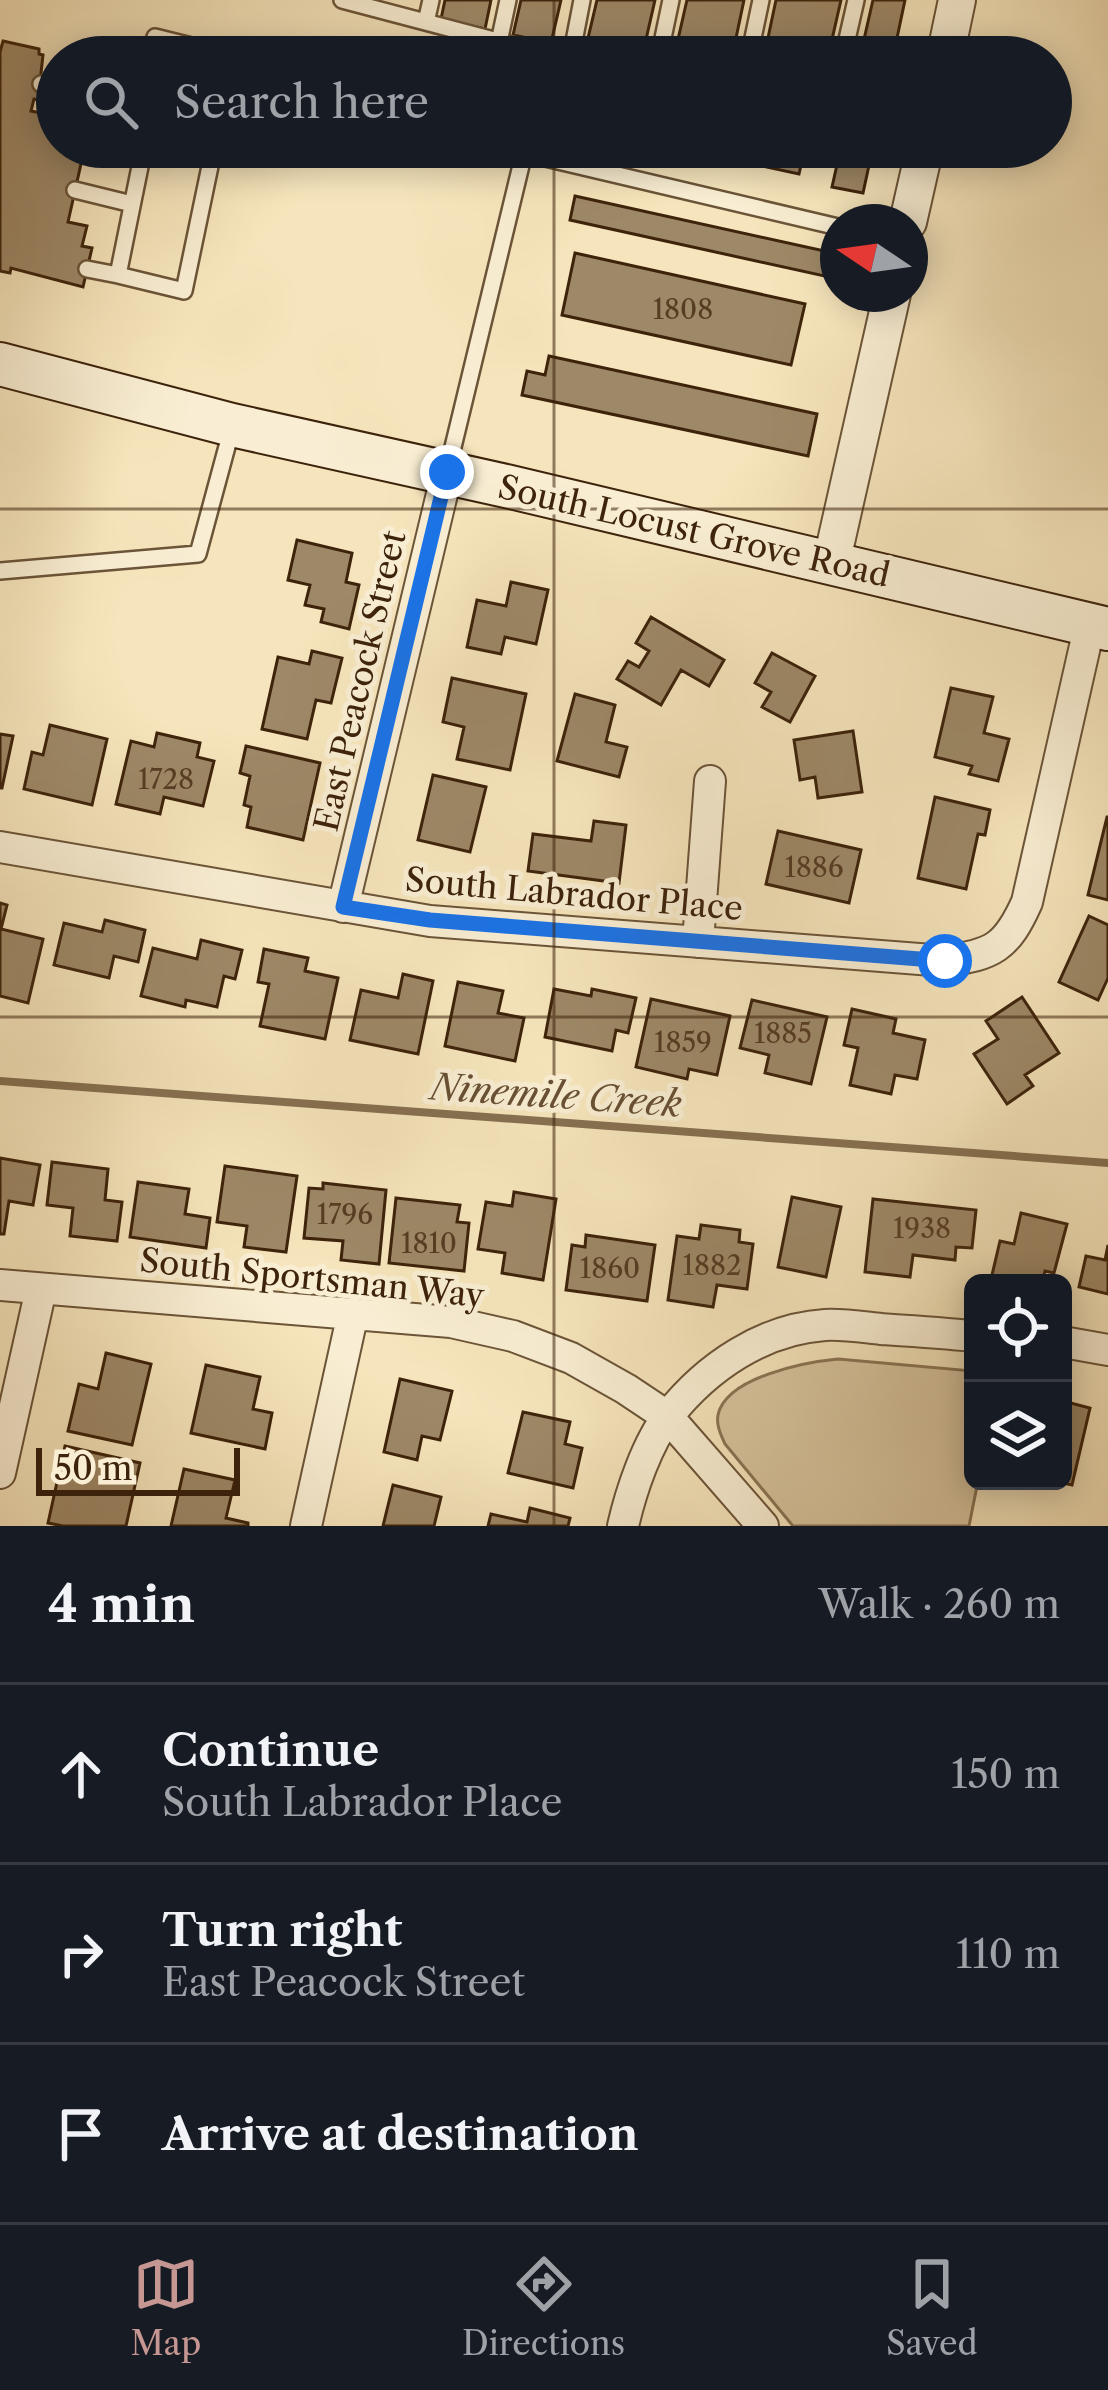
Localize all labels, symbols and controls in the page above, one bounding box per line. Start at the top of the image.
search box [36,36,1072,168]
icon: search [78,69,144,135]
text: Search here [174,74,429,130]
north arrow [820,204,928,312]
house number: 1808 [653,293,713,326]
route end [420,445,474,499]
street label: South Locust Grove Road [494,466,894,596]
street label: East Peacock Street [305,526,415,835]
house number: 1728 [138,763,194,796]
house number: 1886 [784,851,844,884]
street label: South Labrador Place [403,859,745,929]
route start [918,934,972,988]
house number: 1885 [754,1017,812,1050]
house number: 1859 [654,1026,712,1059]
water label: Ninemile Creek [426,1064,683,1126]
house number: 1796 [317,1198,373,1231]
house number: 1938 [893,1212,951,1245]
house number: 1810 [401,1227,457,1260]
street label: South Sportsman Way [138,1240,487,1317]
house number: 1882 [683,1249,741,1282]
house number: 1860 [580,1252,640,1285]
map controls [964,1274,1072,1490]
button: locate [964,1274,1072,1382]
button: layers [964,1382,1072,1490]
scale bar [36,1442,240,1495]
text: 50 m [54,1448,132,1489]
text: 4 min [48,1573,195,1635]
text: Walk · 260 m [818,1580,1060,1628]
text: Continue [162,1722,379,1778]
icon: ahead [48,1741,114,1807]
text: 150 m [951,1750,1060,1798]
text: South Labrador Place [162,1778,562,1826]
text: Turn right [162,1902,402,1958]
icon: right [48,1921,114,1987]
text: 110 m [956,1930,1060,1978]
text: East Peacock Street [162,1958,525,2006]
icon: arrive [48,2101,114,2167]
text: Arrive at destination [162,2106,639,2162]
tab: Map [130,2251,201,2364]
tab: Directions [462,2251,625,2364]
tab: Saved [886,2251,978,2364]

